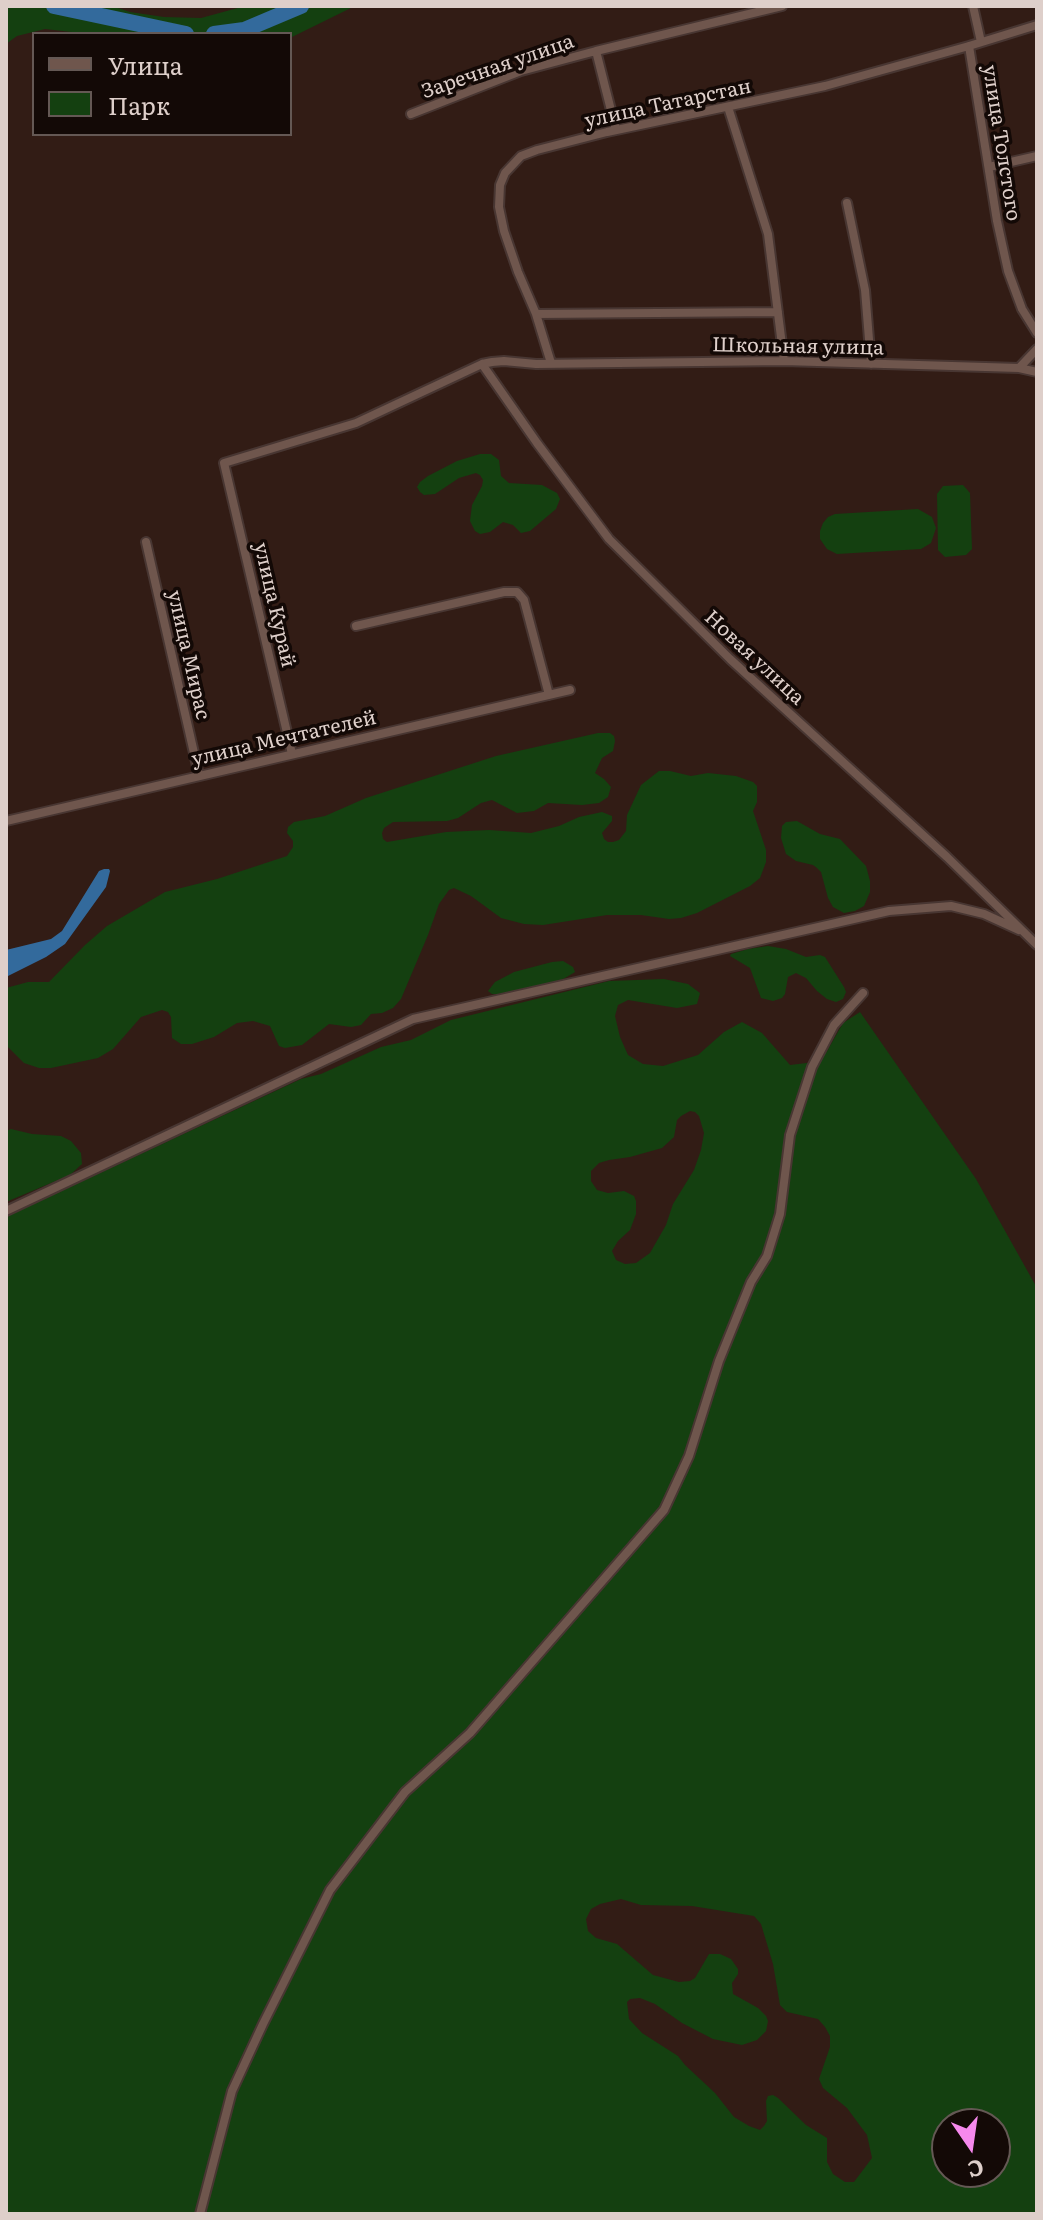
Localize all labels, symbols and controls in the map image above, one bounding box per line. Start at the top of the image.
street label: Заречная улица [419,30,577,104]
legend [32,32,292,136]
text: Улица [108,47,183,82]
street label: улица Толстого [977,63,1025,223]
street label: улица Татарстан [582,75,754,133]
text: Парк [108,87,170,122]
street label: Школьная улица [712,334,884,360]
street label: улица Курай [248,540,300,670]
street label: улица Мирас [161,588,215,722]
street label: Новая улица [699,606,809,710]
street label: улица Мечтателей [189,706,379,772]
north arrow [931,2108,1011,2188]
text: С [965,2152,987,2188]

